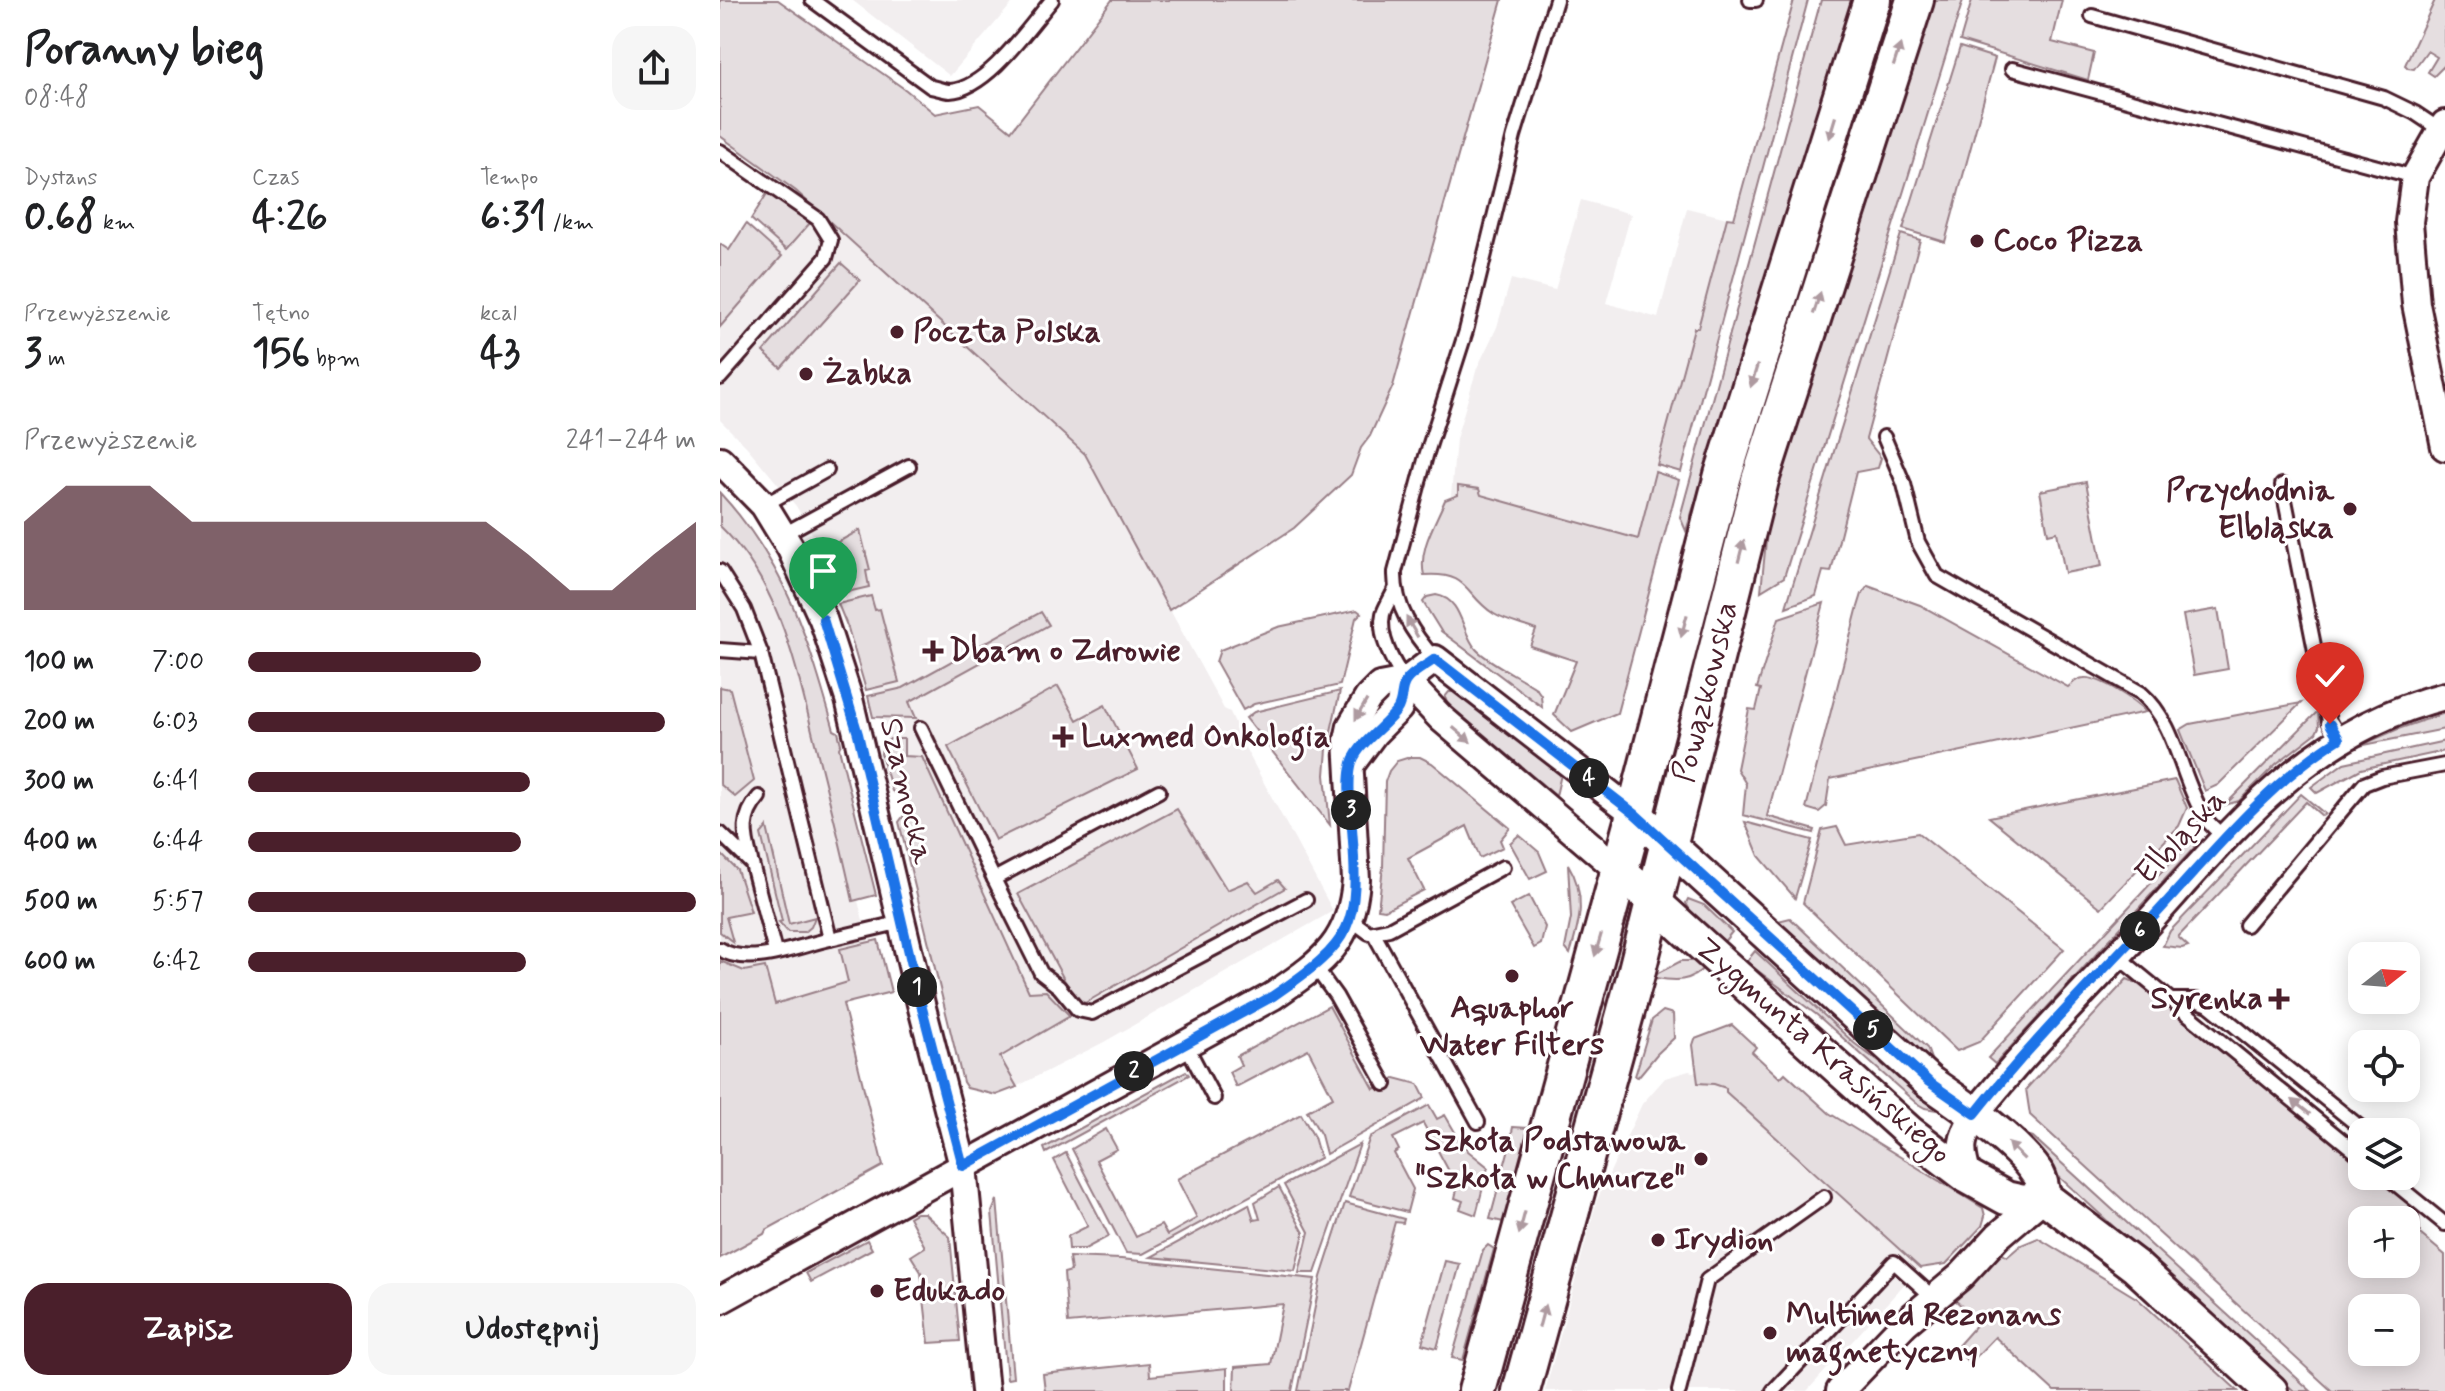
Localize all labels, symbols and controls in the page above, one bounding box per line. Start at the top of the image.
text: Poranny bieg [24,22,264,80]
button: share [612,26,696,110]
one-way arrow [1892,43,1904,67]
text: 08:48 [24,81,89,115]
one-way arrow [1825,116,1838,140]
text: Dystans [24,164,97,192]
text: Czas [252,164,300,192]
text: Tempo [480,164,538,192]
text: 0.68 [24,192,97,244]
text: 4:26 [252,192,328,244]
text: 6:31 [480,192,546,244]
text: km [97,209,135,237]
text: /km [546,209,594,237]
place label: Coco Pizza [1993,220,2143,262]
marker: Coco Pizza [1968,232,1986,250]
one-way arrow [1812,290,1824,314]
text: Przewyższenie [24,300,171,328]
text: Tętno [252,300,310,328]
text: kcal [480,300,517,328]
place label: Poczta Polska [913,311,1101,353]
marker: Poczta Polska [888,323,906,341]
text: 3 [24,328,42,380]
text: 156 [252,328,310,380]
text: 43 [480,328,520,380]
text: m [42,345,66,373]
text: bpm [310,345,360,373]
place label: Żabka [822,353,912,395]
one-way arrow [1747,364,1760,388]
marker: Żabka [797,365,815,383]
text: Przewyższenie [24,424,197,458]
text: 241–244 m [566,424,696,458]
place label: Przychodnia Elbląska [2166,470,2335,549]
marker: Przychodnia Elbląska [2341,500,2359,518]
pin [789,537,857,619]
one-way arrow [1736,539,1748,564]
icon: arrive [801,549,845,593]
street label: Powązkowska [1663,597,1749,787]
one-way arrow [1677,614,1689,639]
one-way arrow [1405,616,1419,638]
place label: Dbam o Zdrowie [949,630,1181,672]
marker: Dbam o Zdrowie [924,642,942,660]
pin [2296,642,2364,724]
text: 100 m [24,645,94,679]
text: 7:00 [152,645,204,679]
icon: check [2308,654,2352,698]
one-way arrow [1354,699,1368,721]
text: 200 m [24,705,95,739]
text: 6:03 [152,705,198,739]
street label: Szamocka [869,714,943,869]
place label: Luxmed Onkologia [1081,716,1330,762]
marker: Luxmed Onkologia [1052,726,1074,748]
one-way arrow [1451,726,1471,743]
pin: 4 [1569,758,1609,798]
text: 4 [1583,764,1595,792]
text: 300 m [24,765,94,799]
text: 6:41 [152,765,199,799]
street label: Elbląska [2126,780,2236,894]
pin: 3 [1331,790,1371,830]
text: 3 [1346,796,1356,824]
text: 400 m [24,825,97,859]
text: 6:44 [152,825,203,859]
text: 500 m [24,885,98,919]
text: 5:57 [152,885,203,919]
pin: 6 [2120,911,2160,951]
text: 6 [2134,917,2146,945]
street label: Zygmunta Krasińskiego [1685,928,1960,1176]
one-way arrow [1591,932,1603,957]
north arrow [2348,942,2420,1014]
map controls [2348,942,2420,1366]
text: 600 m [24,945,96,979]
text: 6:42 [152,945,201,979]
pin: 1 [897,967,937,1007]
marker: Aquaphor Water Filters [1503,967,1521,985]
text: 1 [912,973,922,1001]
place label: Syrenka [2150,978,2263,1020]
place label: Aquaphor Water Filters [1420,987,1604,1066]
marker: Syrenka [2270,990,2288,1008]
pin: 5 [1853,1010,1893,1050]
text: 5 [1866,1016,1880,1044]
button: locate [2348,1030,2420,1102]
pin: 2 [1114,1051,1154,1091]
text: 2 [1129,1057,1139,1085]
one-way arrow [2291,1100,2311,1116]
button: layers [2348,1118,2420,1190]
place label: Szkoła Podstawowa "Szkoła w Chmurze" [1415,1120,1686,1199]
one-way arrow [2007,1142,2026,1161]
marker: Szkoła Podstawowa "Szkoła w Chmurze" [1692,1150,1710,1168]
button: + [2348,1206,2420,1278]
one-way arrow [1515,1211,1528,1235]
place label: Irydion [1674,1219,1773,1261]
marker: Irydion [1649,1231,1667,1249]
place label: Edukado [893,1270,1005,1312]
marker: Edukado [868,1282,886,1300]
button: Zapisz [24,1283,352,1375]
button: Udostępnij [368,1283,696,1375]
place label: Multimed Rezonans magnetyczny [1786,1294,2062,1377]
button: − [2348,1294,2420,1366]
one-way arrow [1536,1303,1549,1327]
marker: Multimed Rezonans magnetyczny [1761,1324,1779,1342]

